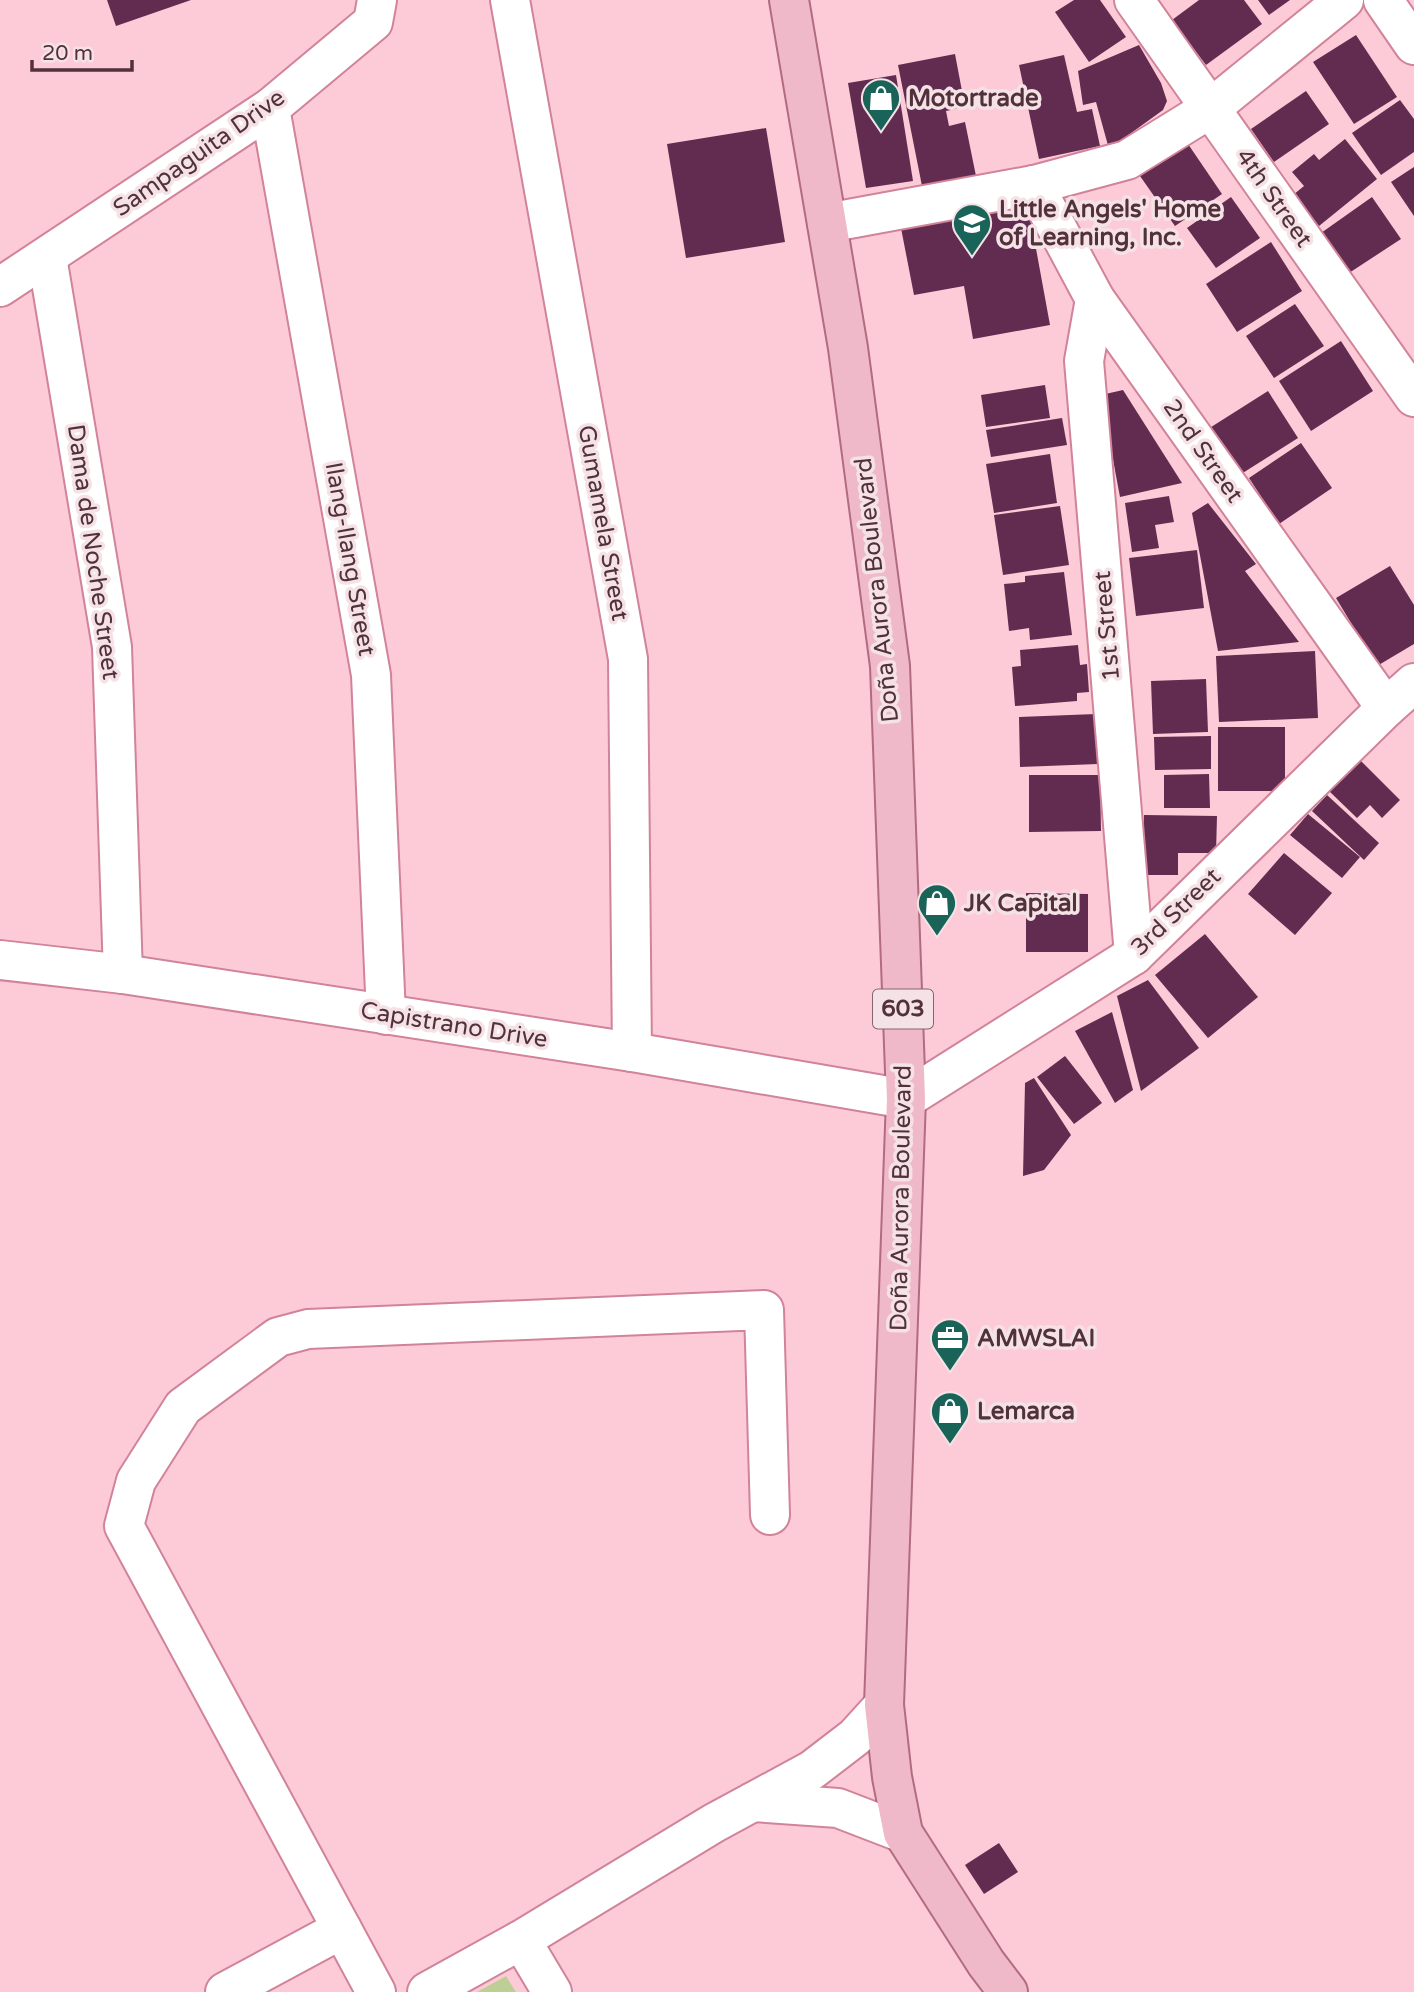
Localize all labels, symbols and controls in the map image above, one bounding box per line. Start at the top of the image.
scale bar [32,28,131,72]
text: 20 m [42,41,93,66]
shop icon: Motortrade [860,77,902,132]
street label: Sampaguita Drive [108,83,290,223]
place label: Motortrade [908,84,1039,113]
street label: 4th Street [1230,143,1318,253]
place label: Little Angels' Home of Learning, Inc. [999,195,1222,252]
school or university icon: Little Angels' Home of Learning, Inc. [951,202,993,257]
street label: 2nd Street [1157,394,1249,508]
street label: Dama de Noche Street [61,423,125,681]
street label: Gumamela Street [572,423,634,623]
street label: Doña Aurora Boulevard [849,456,905,724]
street label: Ilang-Ilang Street [319,460,381,658]
street label: 1st Street [1088,570,1126,682]
street label: 3rd Street [1125,862,1227,962]
shop icon: JK Capital [916,882,958,937]
place label: JK Capital [963,889,1077,918]
road number: 603 [873,990,933,1028]
street label: Capistrano Drive [358,996,550,1054]
street label: Doña Aurora Boulevard [884,1065,918,1331]
office icon: AMWSLAI [929,1317,971,1372]
place label: AMWSLAI [977,1324,1095,1353]
shop icon: Lemarca [929,1390,971,1445]
place label: Lemarca [977,1397,1075,1426]

